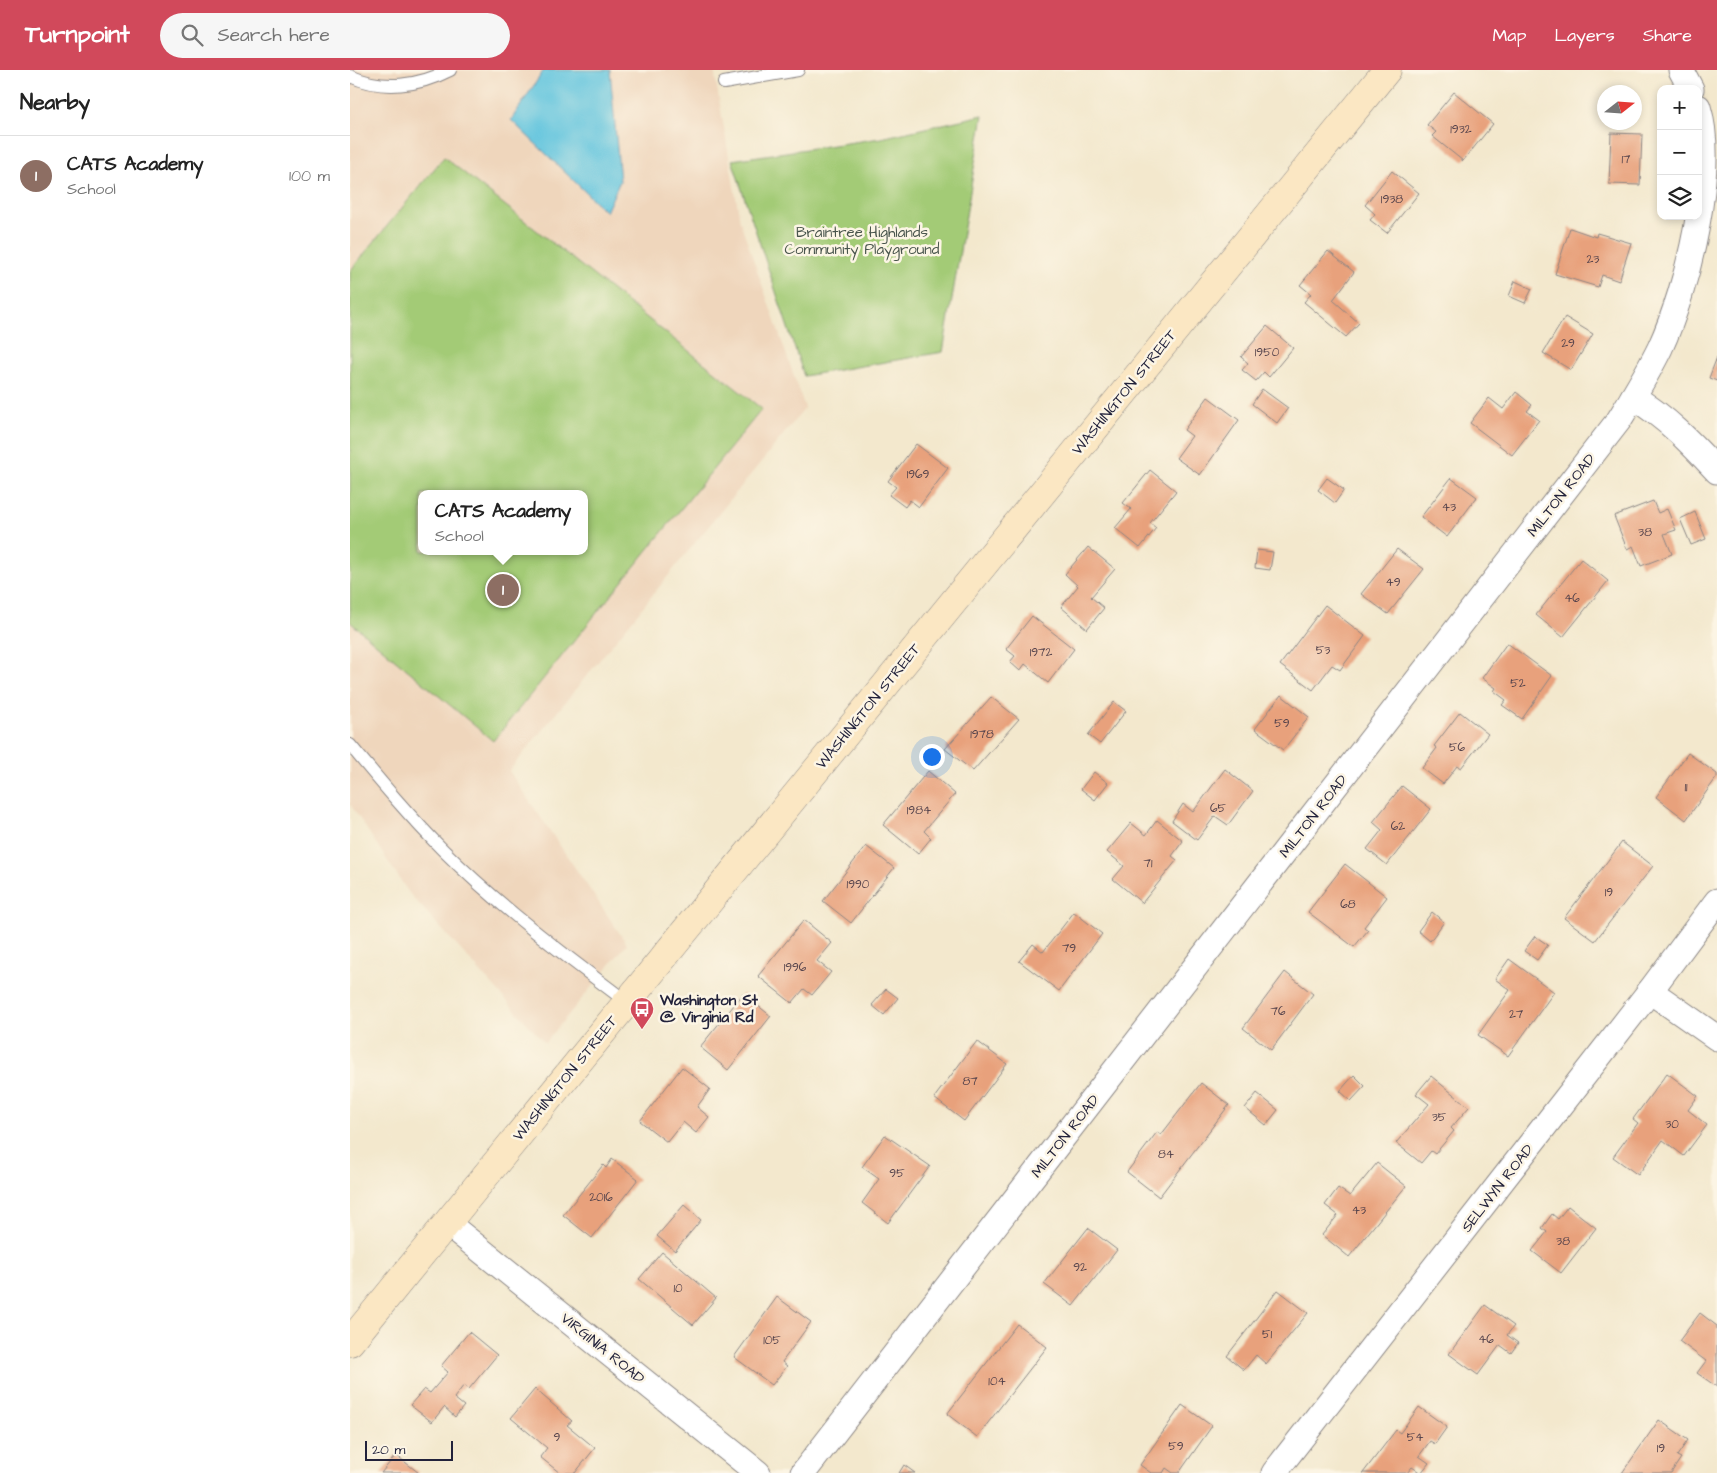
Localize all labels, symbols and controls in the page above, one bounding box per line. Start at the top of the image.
search box [160,13,510,58]
text: Turnpoint [25,18,130,52]
icon: search [178,21,206,49]
text: Search here [218,22,330,49]
text: Map [1492,23,1526,48]
text: Layers [1554,23,1615,48]
text: Share [1643,23,1692,48]
north arrow [1597,85,1642,130]
map controls [1657,85,1702,220]
button: + [1657,85,1702,130]
text: Nearby [20,88,90,117]
house number: 1932 [1450,121,1472,138]
button: − [1657,130,1702,175]
text: CATS Academy [67,151,203,178]
house number: 17 [1622,151,1631,168]
text: 1 [35,165,37,187]
text: 100 m [289,165,330,187]
button: layers [1657,175,1702,220]
text: School [67,178,116,200]
house number: 1938 [1381,191,1403,208]
park label: Braintree Highlands Community Playground [784,222,940,261]
house number: 23 [1587,251,1599,268]
street label: WASHINGTON STREET [1067,325,1182,460]
house number: 29 [1561,335,1575,352]
house number: 1950 [1255,344,1280,361]
street label: MILTON ROAD [1522,449,1601,541]
house number: 1969 [907,466,930,483]
popup [418,490,588,555]
text: CATS Academy [435,498,571,525]
house number: 43 [1442,499,1456,516]
house number: 38 [1638,524,1652,541]
text: School [435,525,484,547]
pin: 1 [487,571,519,609]
house number: 49 [1386,574,1401,591]
house number: 46 [1564,590,1580,607]
street label: WASHINGTON STREET [811,639,926,774]
house number: 53 [1316,642,1330,659]
house number: 1972 [1030,644,1052,661]
house number: 52 [1510,675,1526,692]
house number: 59 [1274,715,1290,732]
house number: 1978 [970,726,994,743]
house number: 56 [1449,739,1465,756]
your location [919,744,945,770]
street label: MILTON ROAD [1274,770,1353,862]
house number: 11 [1684,779,1688,796]
house number: 65 [1210,800,1227,817]
house number: 1984 [907,802,931,819]
house number: 62 [1391,818,1405,835]
house number: 71 [1144,855,1153,872]
house number: 1990 [847,876,870,893]
house number: 19 [1605,884,1613,901]
house number: 68 [1340,896,1356,913]
house number: 79 [1062,940,1076,957]
house number: 1996 [784,959,807,976]
place label: Washington St @ Virginia Rd [659,990,759,1030]
bus stop icon: Washington St @ Virginia Rd [629,996,655,1030]
house number: 76 [1271,1003,1286,1020]
house number: 27 [1509,1006,1524,1023]
street label: WASHINGTON STREET [508,1011,623,1146]
house number: 87 [962,1073,978,1090]
street label: MILTON ROAD [1026,1090,1105,1182]
house number: 35 [1432,1109,1447,1126]
house number: 30 [1665,1116,1679,1133]
street label: SELWYN ROAD [1456,1140,1539,1237]
house number: 84 [1158,1146,1174,1163]
house number: 95 [889,1165,905,1182]
house number: 2016 [589,1189,613,1206]
house number: 43 [1352,1202,1366,1219]
house number: 38 [1556,1233,1570,1250]
house number: 92 [1073,1259,1087,1276]
house number: 10 [673,1280,683,1297]
street label: VIRGINIA ROAD [556,1308,649,1389]
house number: 51 [1262,1326,1272,1343]
house number: 46 [1478,1331,1494,1348]
house number: 105 [763,1332,781,1349]
house number: 104 [988,1373,1006,1390]
house number: 9 [554,1429,561,1446]
house number: 54 [1407,1429,1423,1446]
scale bar [365,1438,452,1461]
house number: 59 [1168,1438,1184,1455]
text: 20 m [372,1440,405,1460]
house number: 19 [1657,1440,1665,1457]

